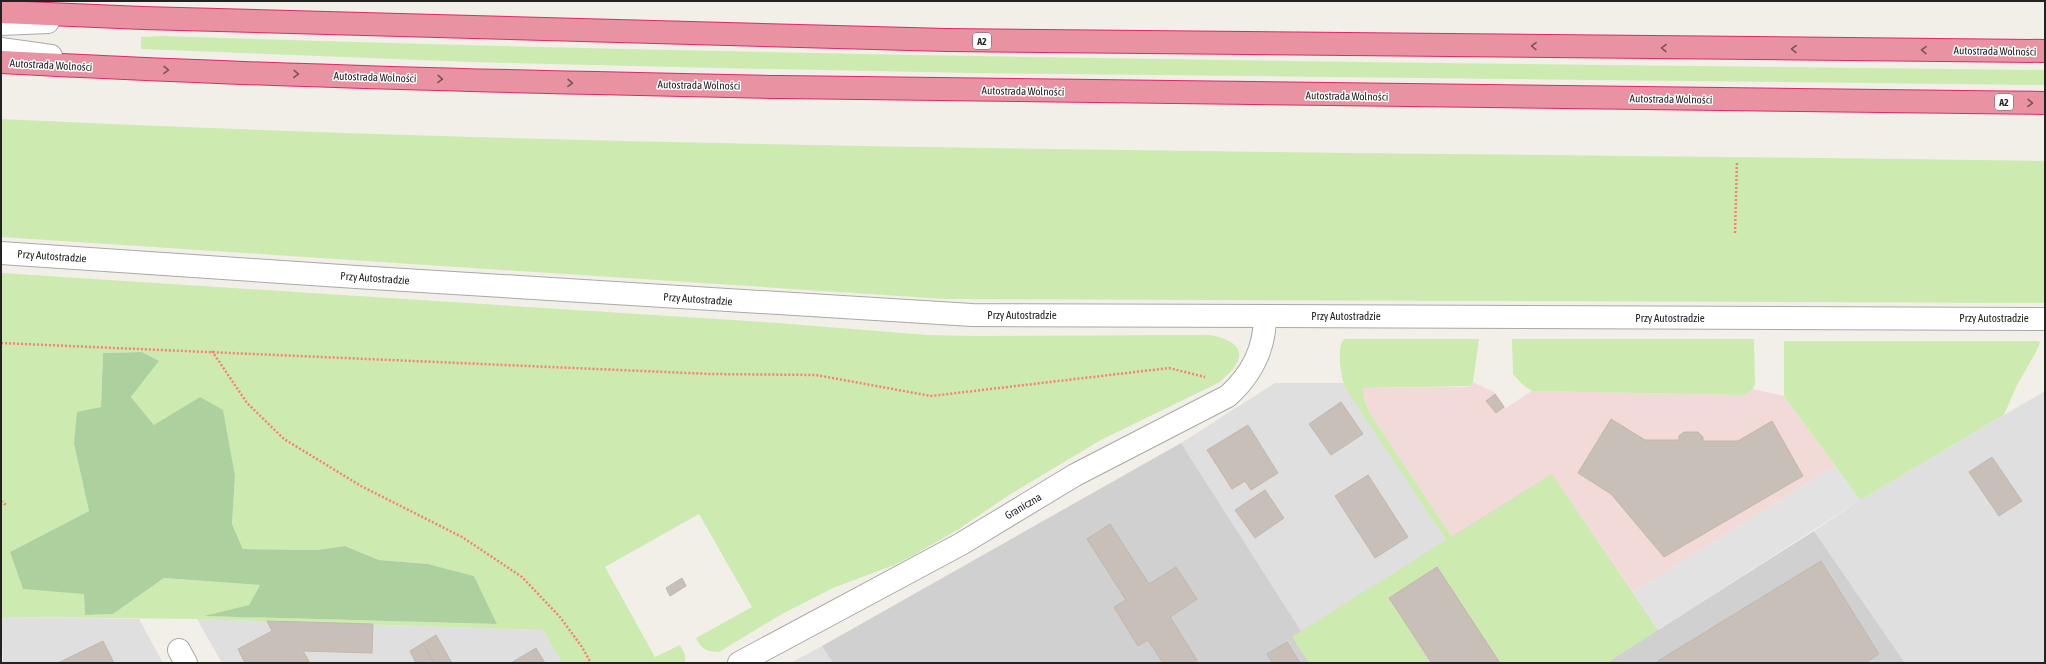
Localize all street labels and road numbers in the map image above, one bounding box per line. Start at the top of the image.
road number: A2 [973,33,991,49]
street label: Autostrada Wolności [1954,44,2036,58]
street label: Autostrada Wolności [9,57,93,73]
street label: Autostrada Wolności [333,70,417,84]
street label: Autostrada Wolności [658,78,740,92]
street label: Autostrada Wolności [982,84,1064,98]
street label: Autostrada Wolności [1306,89,1388,103]
street label: Autostrada Wolności [1630,92,1712,106]
road number: A2 [1995,94,2013,110]
street label: Przy Autostradzie [17,248,87,264]
street label: Przy Autostradzie [340,270,410,286]
street label: Przy Autostradzie [663,291,733,307]
street label: Przy Autostradzie [987,309,1057,321]
street label: Przy Autostradzie [1311,310,1381,322]
street label: Przy Autostradzie [1635,312,1705,324]
street label: Przy Autostradzie [1959,312,2029,324]
street label: Graniczna [1003,490,1043,522]

